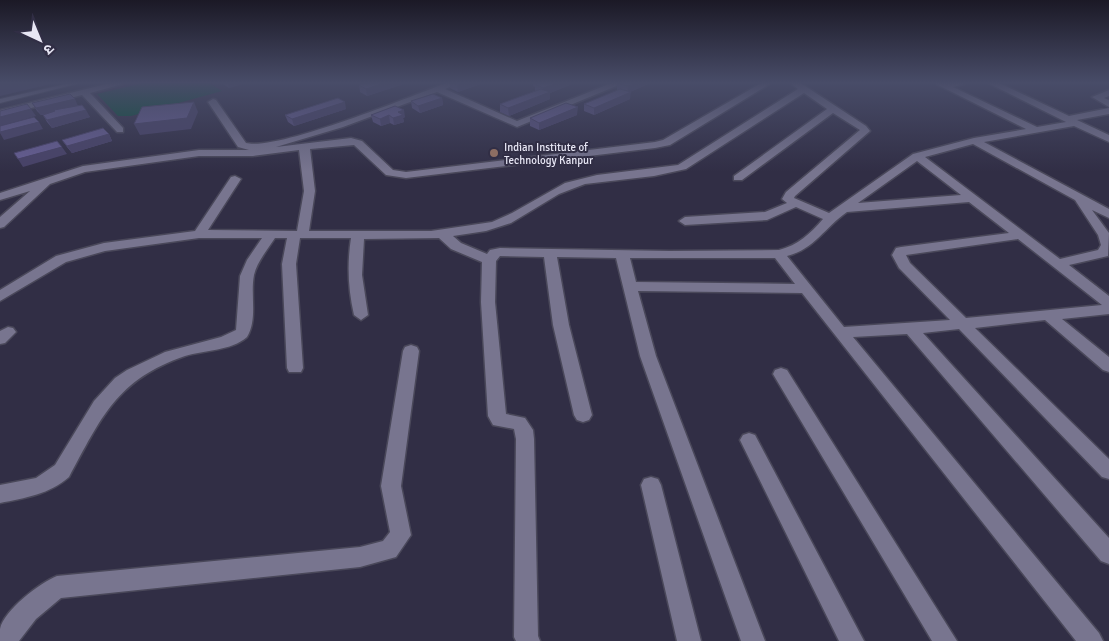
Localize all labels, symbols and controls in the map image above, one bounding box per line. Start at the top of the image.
north arrow [15,15,65,65]
text: उ [39,40,58,59]
place label: Indian Institute of Technology Kanpur [504,141,593,167]
marker: Indian Institute of Technology Kanpur [488,147,500,159]

